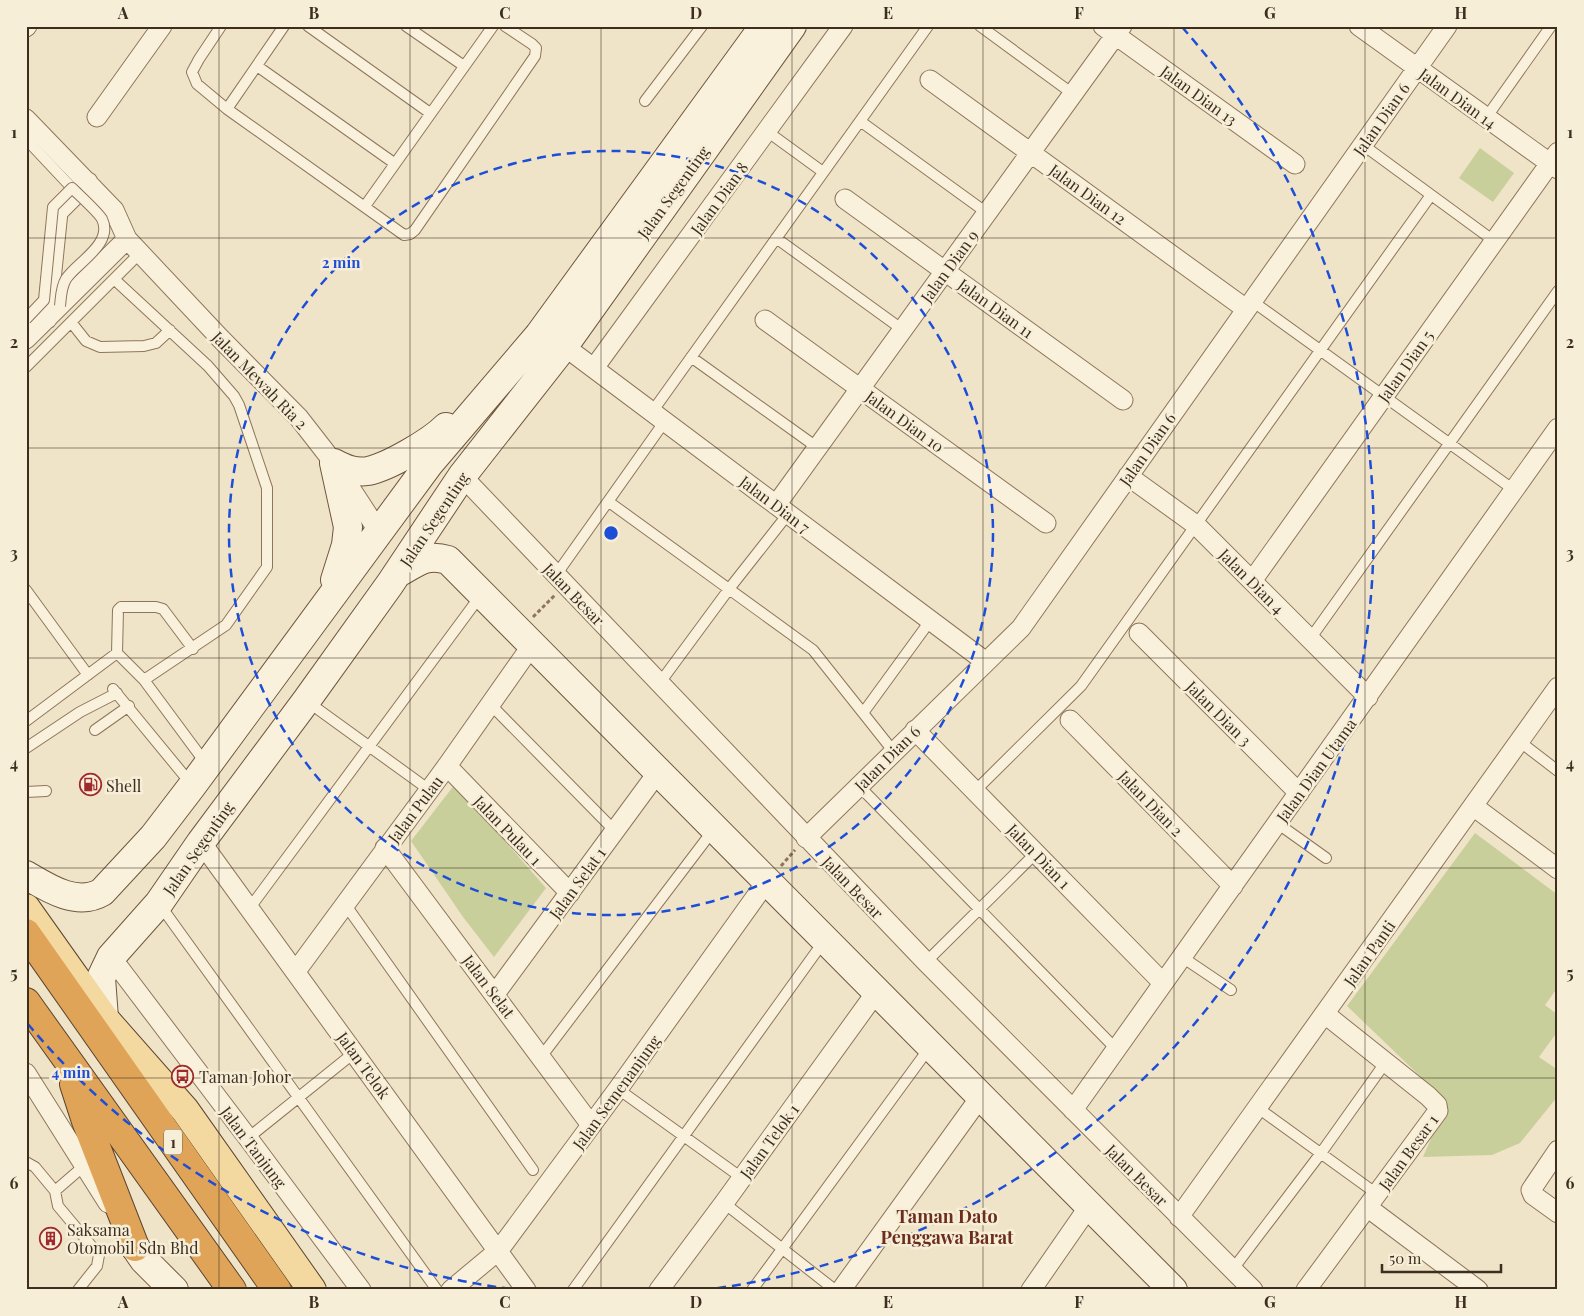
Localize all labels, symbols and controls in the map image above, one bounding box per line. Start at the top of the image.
text: A [117,2,129,23]
text: B [309,2,320,23]
text: C [499,2,511,23]
text: D [690,2,702,23]
text: E [883,2,893,23]
text: F [1074,2,1084,23]
text: G [1264,2,1276,23]
text: H [1455,2,1468,23]
street label: Jalan Dian 13 [1156,60,1241,130]
street label: Jalan Dian 14 [1414,62,1501,133]
street label: Jalan Dian 6 [1347,78,1414,161]
text: 1 [11,121,17,142]
text: 1 [1567,121,1573,142]
street label: Jalan Segenting [632,141,714,243]
street label: Jalan Dian 8 [685,157,752,239]
street label: Jalan Dian 12 [1045,158,1131,229]
street label: Jalan Dian 9 [915,226,982,307]
text: 2 min [322,252,361,272]
street label: Jalan Dian 11 [953,273,1038,343]
street label: Jalan Mewah Ria 2 [207,326,312,434]
street label: Jalan Dian 5 [1372,326,1437,407]
text: 2 [10,331,18,352]
text: 2 [1566,331,1574,352]
street label: Jalan Dian 10 [861,385,948,457]
street label: Jalan Dian 6 [1113,408,1180,491]
street label: Jalan Segenting [394,467,474,571]
street label: Jalan Dian 7 [735,470,815,538]
centre of rings [602,524,620,542]
text: 3 [10,542,18,563]
text: 3 [1566,542,1574,563]
street label: Jalan Dian 4 [1214,543,1289,618]
street label: Jalan Besar [538,557,609,630]
street label: Jalan Dian 3 [1181,675,1256,750]
street label: Jalan Dian Utama [1271,714,1361,827]
street label: Jalan Dian 6 [849,721,924,796]
text: 4 [10,752,18,773]
text: 4 [1566,752,1574,773]
street label: Jalan Dian 2 [1113,765,1188,841]
street label: Jalan Pulau [382,771,447,848]
fuel station icon: Shell [78,773,102,797]
place label: Shell [106,775,142,796]
street label: Jalan Pulau 1 [469,790,547,869]
street label: Jalan Segenting [157,797,238,900]
street label: Jalan Dian 1 [1002,818,1075,893]
street label: Jalan Selat 1 [543,843,610,924]
street label: Jalan Besar [817,850,888,923]
street label: Jalan Panti [1338,916,1400,991]
street label: Jalan Selat [458,949,520,1022]
text: 5 [10,962,18,983]
text: 5 [1566,962,1574,983]
street label: Jalan Telok [332,1027,395,1103]
street label: Jalan Semenanjung [567,1030,665,1154]
text: 4 min [52,1062,91,1082]
bus stop icon: Taman Johor [171,1064,195,1088]
place label: Taman Johor [199,1066,291,1087]
street label: Jalan Telok 1 [734,1099,803,1183]
street label: Jalan Tanjung [216,1101,292,1193]
street label: Jalan Besar 1 [1373,1110,1443,1195]
road number: 1 [164,1130,182,1154]
street label: Jalan Besar [1101,1139,1172,1210]
text: 6 [10,1172,19,1193]
text: 6 [1566,1172,1575,1193]
district label: Taman Dato Penggawa Barat [881,1204,1014,1249]
place label: Saksama Otomobil Sdn Bhd [67,1219,199,1258]
building icon: Saksama Otomobil Sdn Bhd [39,1226,63,1250]
scale bar [1382,1241,1500,1273]
text: 50 m [1389,1248,1422,1268]
text: A [117,1291,129,1312]
text: B [309,1291,320,1312]
text: C [499,1291,511,1312]
text: D [690,1291,702,1312]
text: E [883,1291,893,1312]
text: F [1074,1291,1084,1312]
text: G [1264,1291,1276,1312]
text: H [1455,1291,1468,1312]

